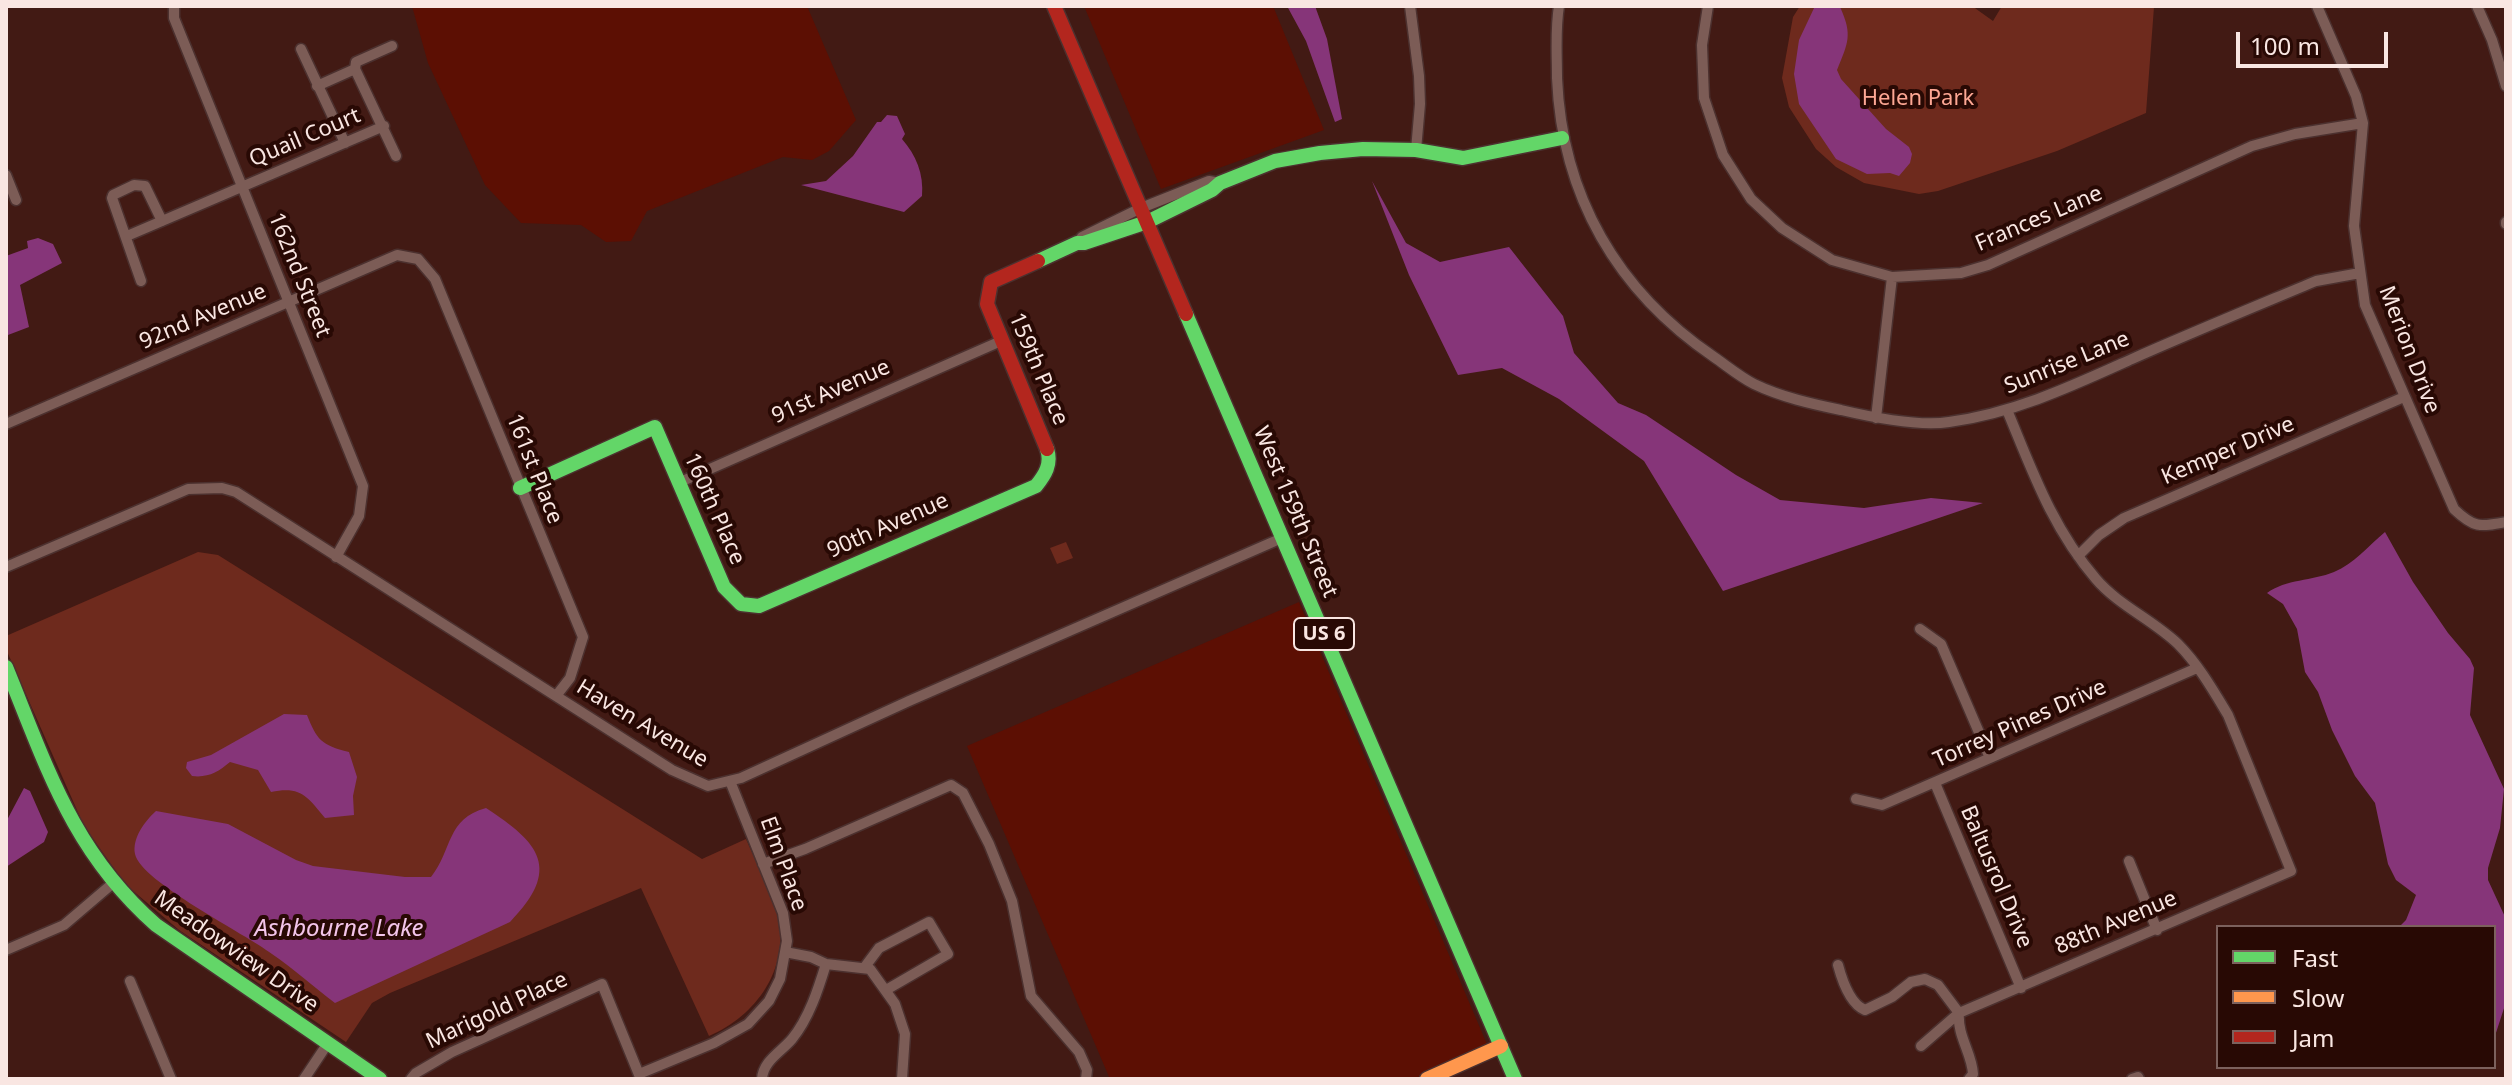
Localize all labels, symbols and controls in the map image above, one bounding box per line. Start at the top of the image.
scale bar [2240,16,2392,66]
text: 100 m [2250,29,2320,62]
park label: Helen Park [1862,86,1974,112]
street label: Quail Court [246,103,364,173]
street label: Frances Lane [1972,180,2106,258]
street label: 162nd Street [262,209,336,341]
street label: 92nd Avenue [136,278,270,356]
street label: Merion Drive [2373,283,2445,417]
street label: 159th Place [1003,309,1073,429]
street label: Sunrise Lane [2001,326,2133,400]
street label: 91st Avenue [768,354,894,430]
street label: 161st Place [500,410,568,528]
street label: Kemper Drive [2158,411,2298,491]
street label: West 159th Street [1247,423,1343,601]
street label: 160th Place [678,449,750,569]
street label: 90th Avenue [823,488,953,564]
road number: US 6 [1294,618,1354,650]
street label: Haven Avenue [571,674,713,774]
street label: Torrey Pines Drive [1930,674,2110,774]
street label: Baltusrol Drive [1954,802,2038,952]
street label: Elm Place [754,813,812,915]
street label: Meadowview Drive [149,885,323,1019]
street label: 88th Avenue [2051,886,2181,960]
water label: Ashbourne Lake [254,915,424,943]
legend [2216,925,2496,1069]
text: Fast [2292,941,2338,974]
street label: Marigold Place [422,967,572,1055]
text: Slow [2292,981,2344,1014]
text: Jam [2292,1021,2334,1054]

